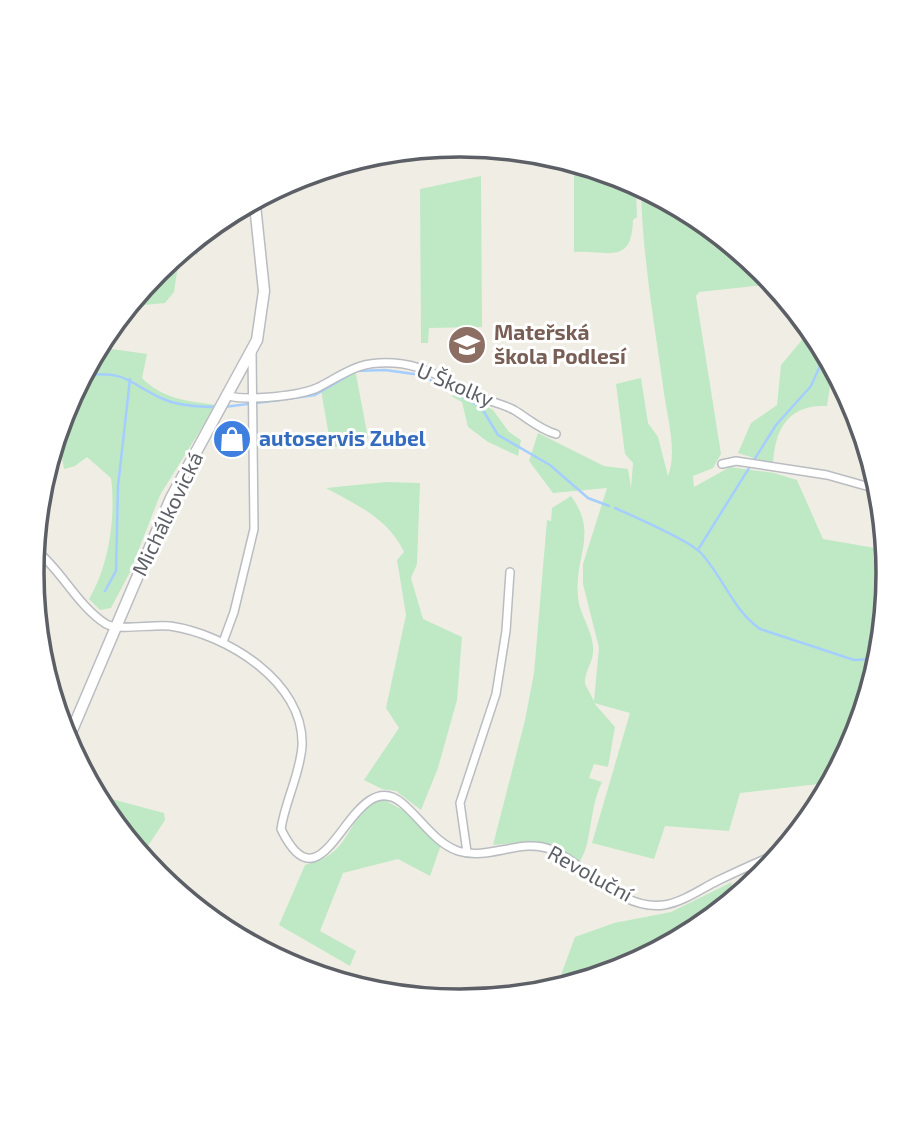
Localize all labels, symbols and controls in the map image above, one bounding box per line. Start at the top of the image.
place label: Mateřská škola Podlesí [494,319,627,368]
school or university icon: Mateřská škola Podlesí [446,324,488,366]
street label: U Školky [414,356,498,411]
shop icon: autoservis Zubel [211,418,253,460]
place label: autoservis Zubel [259,425,426,450]
street label: Michálkovická [126,447,207,579]
street label: Revoluční [544,839,638,907]

